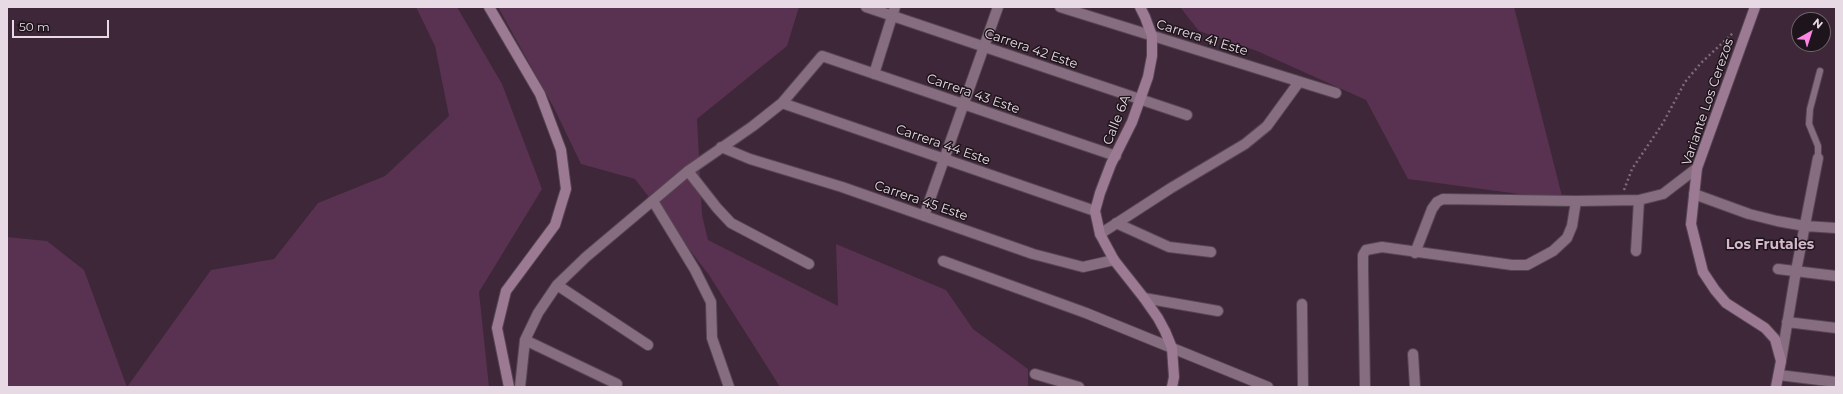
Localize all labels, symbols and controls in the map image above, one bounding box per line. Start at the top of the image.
scale bar [14,12,111,38]
north arrow [1791,12,1831,52]
text: N [1810,15,1826,32]
street label: Carrera 41 Este [1154,17,1250,59]
text: 50 m [19,19,50,34]
street label: Carrera 42 Este [982,26,1080,72]
street label: Variante Los Cerezos [1679,36,1737,168]
street label: Carrera 43 Este [924,71,1022,117]
street label: Calle 6A [1100,93,1134,147]
street label: Carrera 44 Este [894,122,992,168]
street label: Carrera 45 Este [872,178,970,224]
district label: Los Frutales [1726,237,1814,253]

